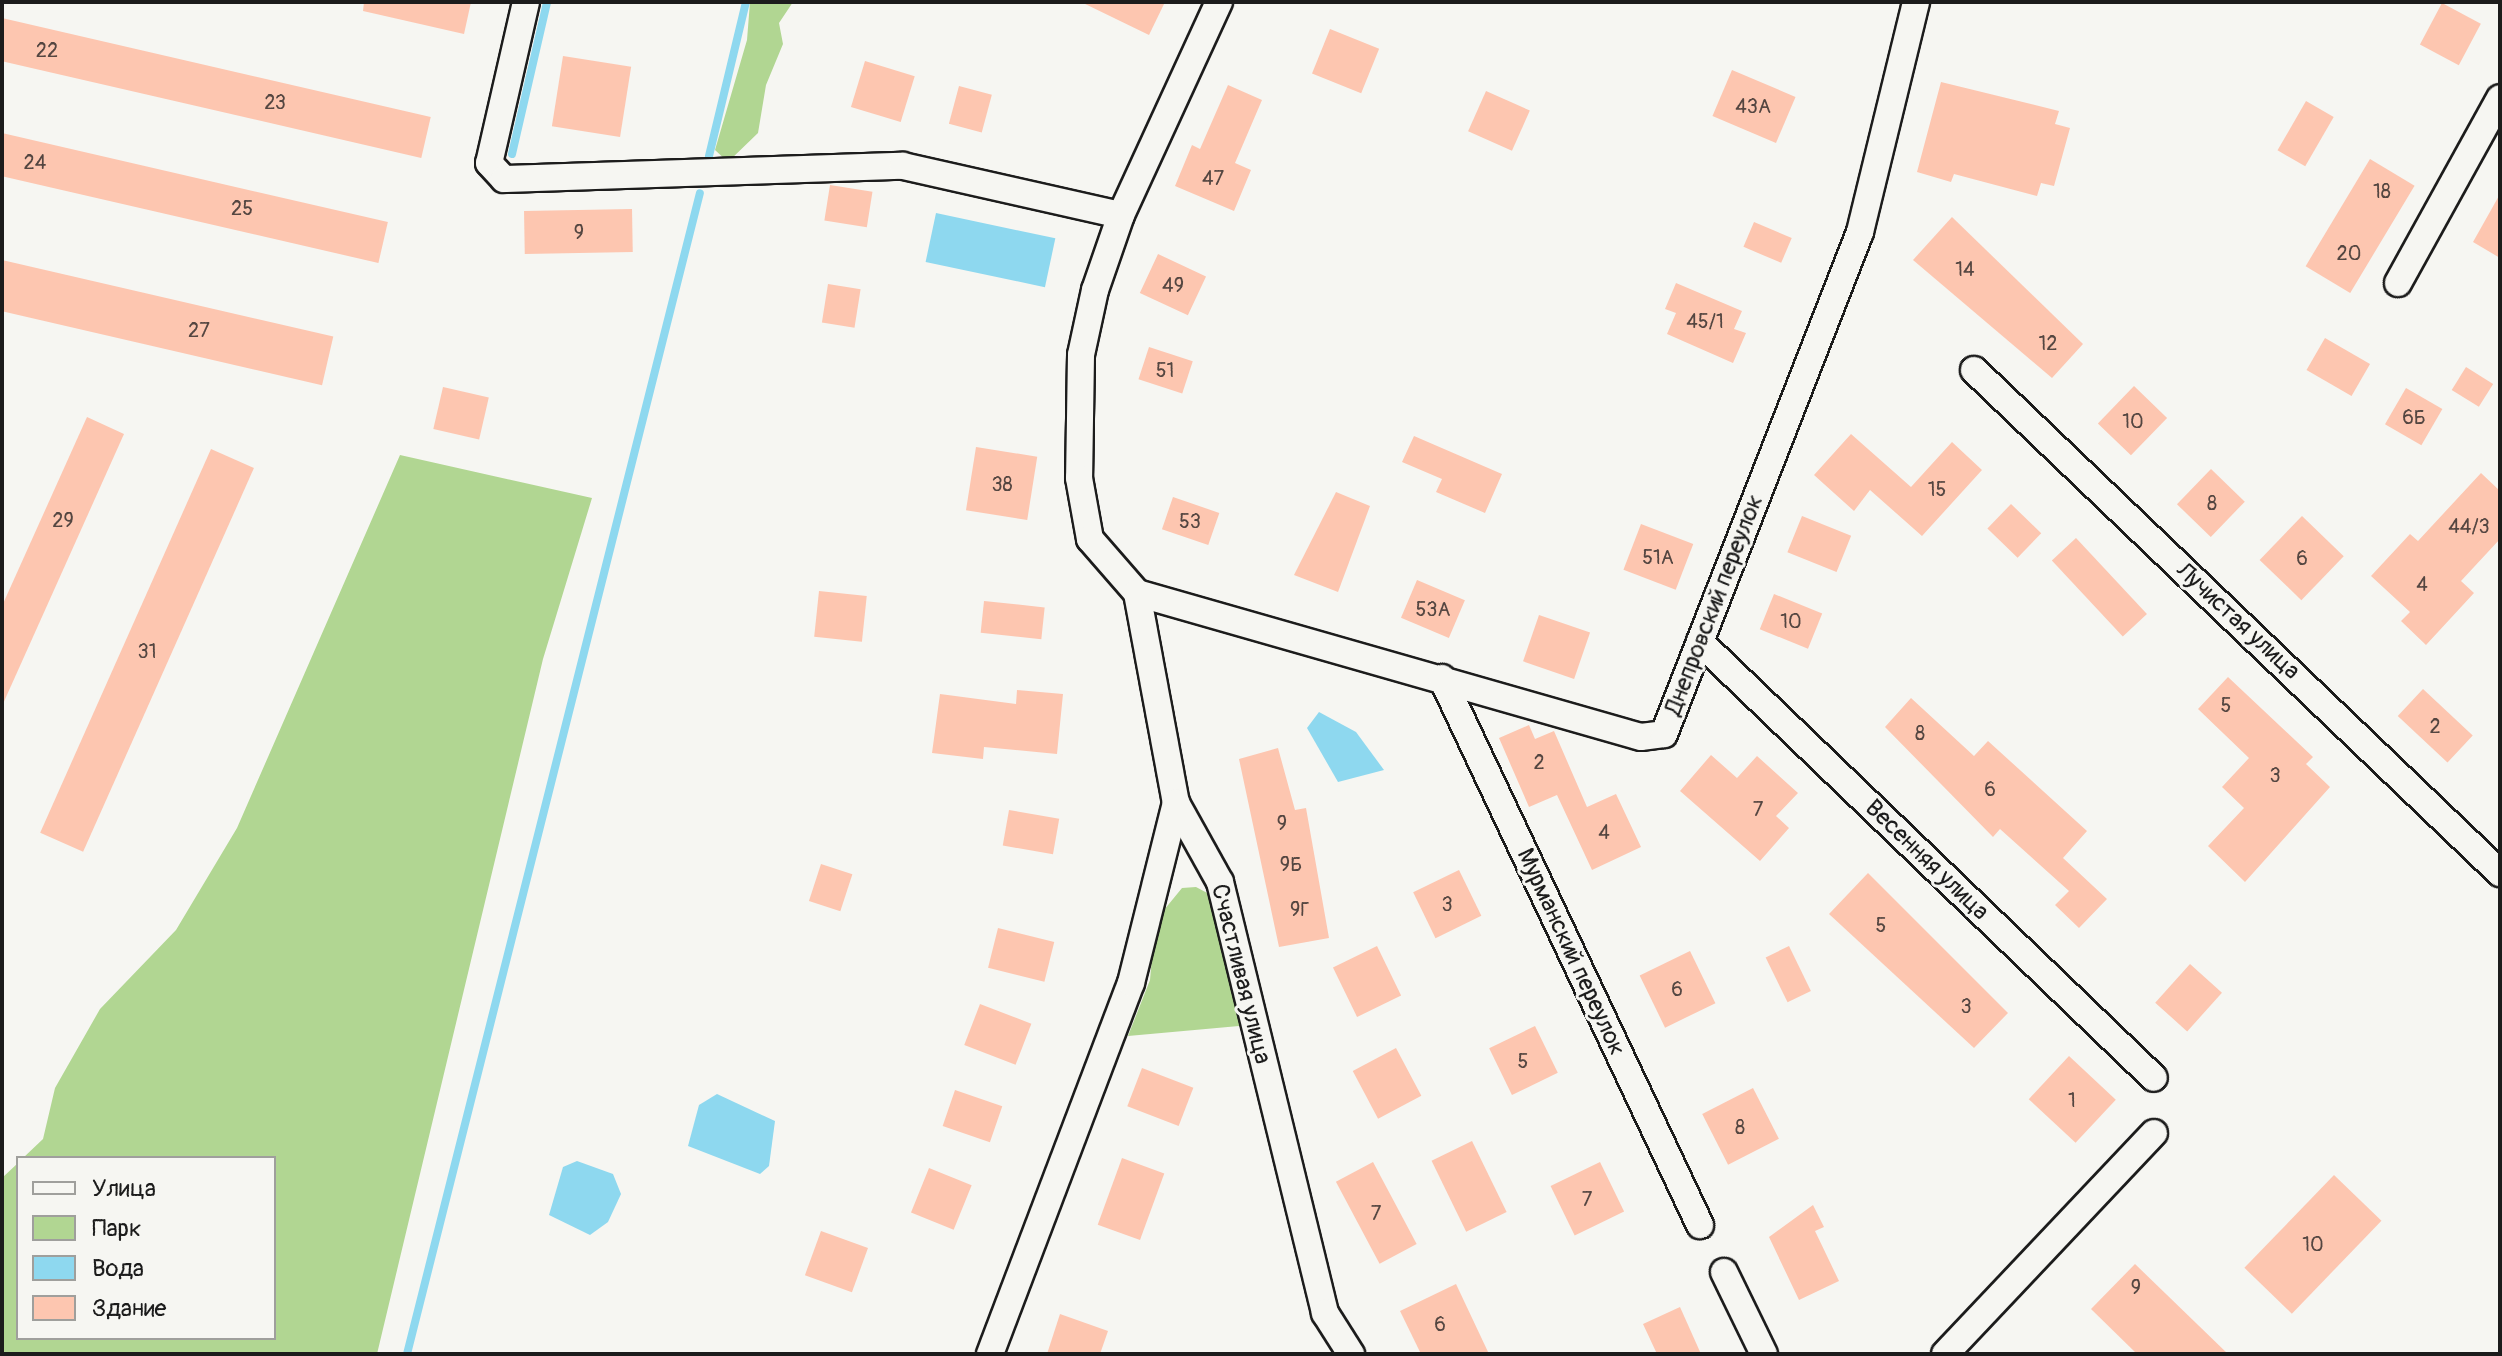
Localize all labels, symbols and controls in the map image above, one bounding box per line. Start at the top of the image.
house number: 22 [36,38,58,62]
house number: 23 [264,90,286,114]
house number: 43А [1735,94,1771,118]
house number: 24 [24,150,46,174]
house number: 47 [1202,166,1224,190]
house number: 18 [2373,179,2391,203]
house number: 25 [231,196,253,220]
house number: 9 [574,220,584,244]
house number: 20 [2337,241,2361,265]
house number: 14 [1955,257,1975,281]
house number: 49 [1162,273,1184,297]
house number: 45/1 [1686,309,1724,333]
house number: 27 [188,318,210,342]
house number: 12 [2039,331,2057,355]
house number: 51 [1156,358,1174,382]
house number: 6Б [2402,405,2426,429]
house number: 10 [2122,409,2144,433]
house number: 38 [991,472,1013,496]
house number: 15 [1928,477,1946,501]
street label: Днепровский переулок [1659,491,1769,719]
house number: 8 [2207,491,2217,515]
house number: 29 [52,508,74,532]
house number: 53 [1179,509,1201,533]
house number: 44/3 [2448,514,2490,538]
house number: 51А [1642,545,1674,569]
house number: 6 [2296,546,2308,570]
street label: Лучистая улица [2170,556,2306,686]
house number: 4 [2416,572,2428,596]
house number: 53А [1416,597,1450,621]
house number: 10 [1780,609,1802,633]
house number: 31 [138,639,156,663]
house number: 5 [2221,693,2231,717]
house number: 2 [2429,714,2441,738]
house number: 8 [1915,721,1925,745]
house number: 2 [1533,750,1545,774]
house number: 3 [2269,763,2281,787]
house number: 6 [1984,777,1996,801]
street label: Весенняя улица [1859,794,1995,926]
house number: 7 [1753,797,1763,821]
house number: 9 [1277,811,1287,835]
house number: 4 [1598,820,1610,844]
street label: Мурманский переулок [1510,844,1632,1060]
house number: 9Б [1280,852,1302,876]
street label: Счастливая улица [1205,881,1277,1067]
house number: 3 [1441,892,1453,916]
house number: 9Г [1290,897,1310,921]
house number: 5 [1876,913,1886,937]
house number: 6 [1671,977,1683,1001]
house number: 3 [1960,994,1972,1018]
house number: 5 [1518,1049,1528,1073]
house number: 1 [2068,1088,2076,1112]
house number: 8 [1735,1115,1745,1139]
legend [16,1156,276,1340]
text: Улица [92,1174,156,1203]
house number: 7 [1582,1187,1592,1211]
house number: 7 [1371,1201,1381,1225]
text: Парк [92,1214,141,1243]
house number: 10 [2302,1232,2324,1256]
text: Вода [92,1254,144,1283]
house number: 9 [2131,1275,2141,1299]
text: Здание [92,1294,166,1323]
house number: 6 [1434,1312,1446,1336]

